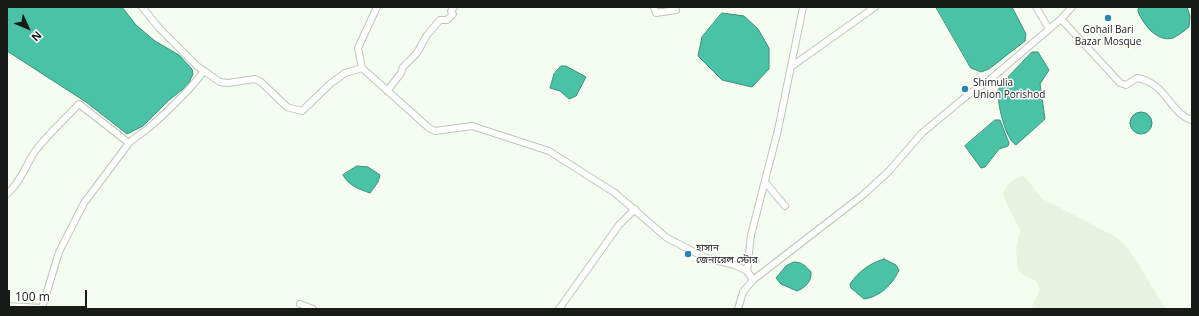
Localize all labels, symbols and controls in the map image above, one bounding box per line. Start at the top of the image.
north arrow [8,8,48,48]
marker: Gohail Bari Bazar Mosque [1103,13,1113,23]
place label: Gohail Bari Bazar Mosque [1075,24,1141,48]
text: N [28,28,46,45]
place label: Shimulia Union Porishod [973,77,1045,100]
marker: Shimulia Union Porishod [960,84,970,94]
place label: হাসান জেনারেল স্টোর [696,242,758,266]
marker: হাসান জেনারেল স্টোর [683,249,693,259]
scale bar [10,282,89,308]
text: 100 m [15,288,50,305]

